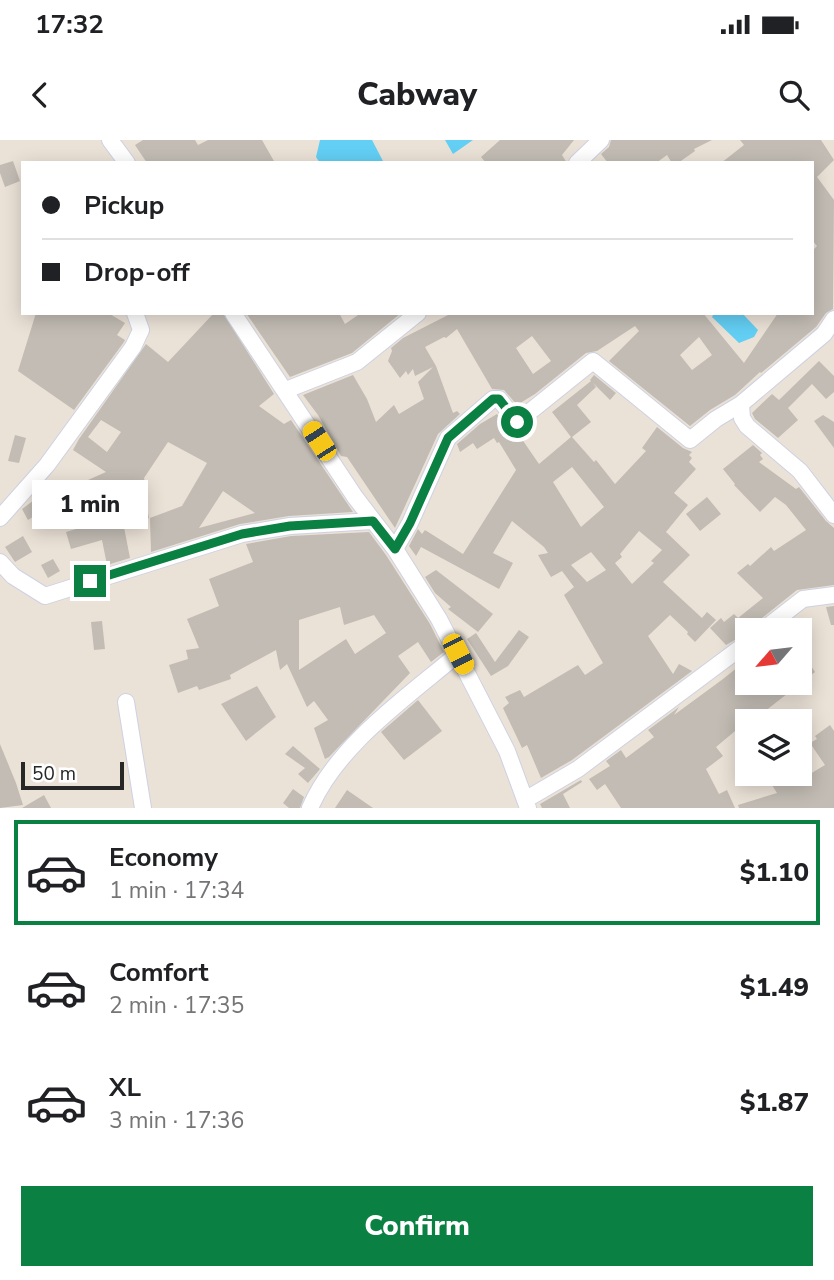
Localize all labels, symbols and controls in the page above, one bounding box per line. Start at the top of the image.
text: 17:32 [35,7,104,42]
text: Cabway [357,73,477,116]
icon: back [21,76,59,114]
icon: search [775,76,813,114]
text: Pickup [84,188,164,223]
text: Drop-off [84,255,190,290]
route start [501,406,533,438]
car [299,418,340,464]
callout: 1 min [32,480,148,528]
text: 1 min [60,489,120,520]
route end [74,565,106,597]
north arrow [735,618,812,695]
map controls [735,618,812,786]
car [440,631,477,677]
button: layers [735,709,812,786]
scale bar [21,758,124,790]
text: 50 m [32,761,76,787]
text: Economy [109,840,218,875]
icon: car [25,841,88,904]
text: $1.10 [740,855,809,890]
text: 1 min · 17:34 [109,875,244,906]
text: Comfort [109,955,209,990]
icon: car [25,956,88,1019]
text: $1.49 [740,970,809,1005]
text: 2 min · 17:35 [109,990,244,1021]
text: XL [109,1070,141,1105]
icon: car [25,1071,88,1134]
text: $1.87 [740,1085,809,1120]
text: 3 min · 17:36 [109,1105,244,1136]
button: Confirm [21,1186,813,1266]

